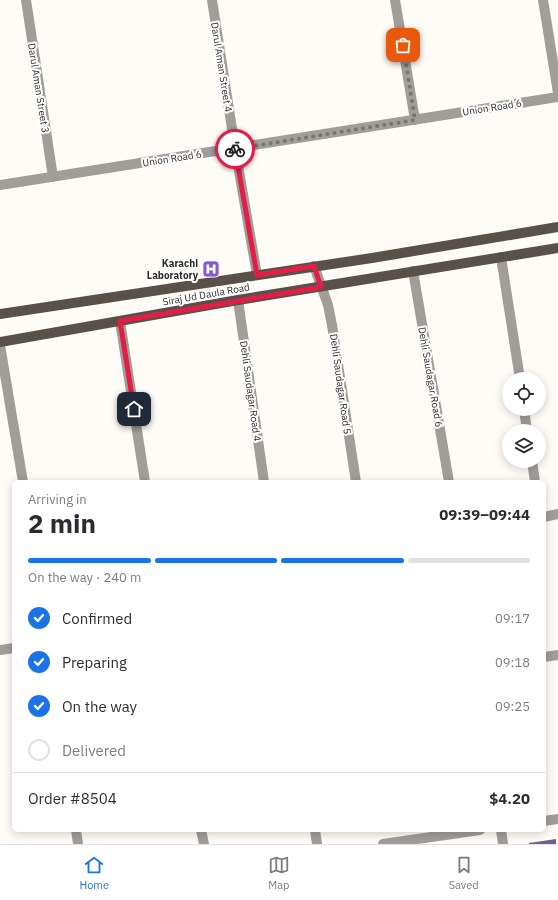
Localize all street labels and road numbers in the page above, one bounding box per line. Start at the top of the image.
street label: Darul Aman Street 4 [208,21,235,113]
street label: Darul Aman Street 3 [25,42,52,134]
street label: Union Road 6 [461,96,523,119]
street label: Union Road 6 [141,147,203,170]
street label: Siraj Ud Daula Road [162,280,251,309]
street label: Dehli Saudagar Road 6 [415,326,446,428]
street label: Dehli Saudagar Road 5 [327,333,354,435]
street label: Dehli Saudagar Road 4 [237,340,264,442]

